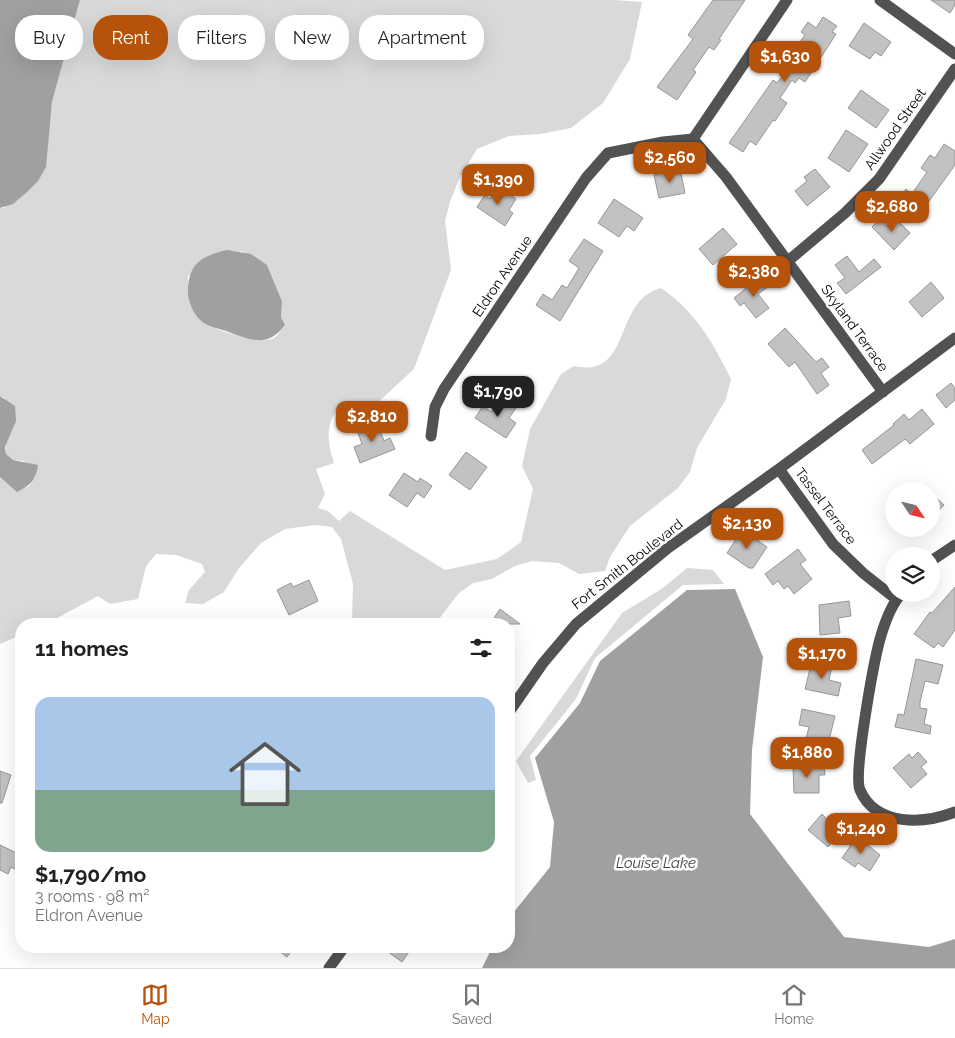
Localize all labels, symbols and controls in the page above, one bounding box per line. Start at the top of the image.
chip: Buy [15,15,83,60]
chip: Rent [93,15,168,60]
chip: Filters [178,15,265,60]
chip: New [275,15,349,60]
chip: Apartment [359,15,484,60]
pin: $1,630 [744,41,826,83]
text: $1,630 [760,47,810,66]
street label: Allwood Street [861,85,929,173]
pin: $2,560 [629,142,711,184]
text: $2,560 [644,148,696,167]
pin: $1,390 [457,164,539,206]
text: $1,390 [473,170,523,189]
pin: $2,680 [851,190,933,233]
text: $2,680 [866,197,918,216]
street label: Eldron Avenue [469,232,535,320]
pin: $2,380 [713,256,795,298]
text: $2,380 [728,262,780,281]
street label: Skyland Terrace [818,281,892,375]
pin: $1,790 [457,376,539,418]
text: $1,790 [473,382,523,401]
pin: $2,810 [331,400,413,443]
text: $2,810 [347,407,397,426]
street label: Tassel Terrace [792,465,860,547]
north arrow [885,482,940,538]
map controls [885,482,940,602]
pin: $2,130 [706,508,788,550]
text: $2,130 [722,514,772,533]
street label: Fort Smith Boulevard [568,516,686,612]
button: layers [885,547,940,602]
icon: filters [467,634,495,662]
text: 11 homes [35,636,129,661]
pin: $1,170 [781,638,863,680]
text: $1,170 [798,644,846,663]
icon: home [220,729,310,819]
pin: $1,880 [766,736,848,779]
text: $1,880 [782,743,832,762]
pin: $1,240 [820,812,902,855]
text: $1,240 [836,819,886,838]
water label: Louise Lake [616,854,696,872]
text: $1,790/mo [35,862,146,887]
text: 3 rooms · 98 m² [35,887,150,906]
text: Eldron Avenue [35,906,143,925]
tab: Map [141,981,170,1027]
tab: Saved [452,981,492,1027]
tab: Home [774,981,814,1027]

